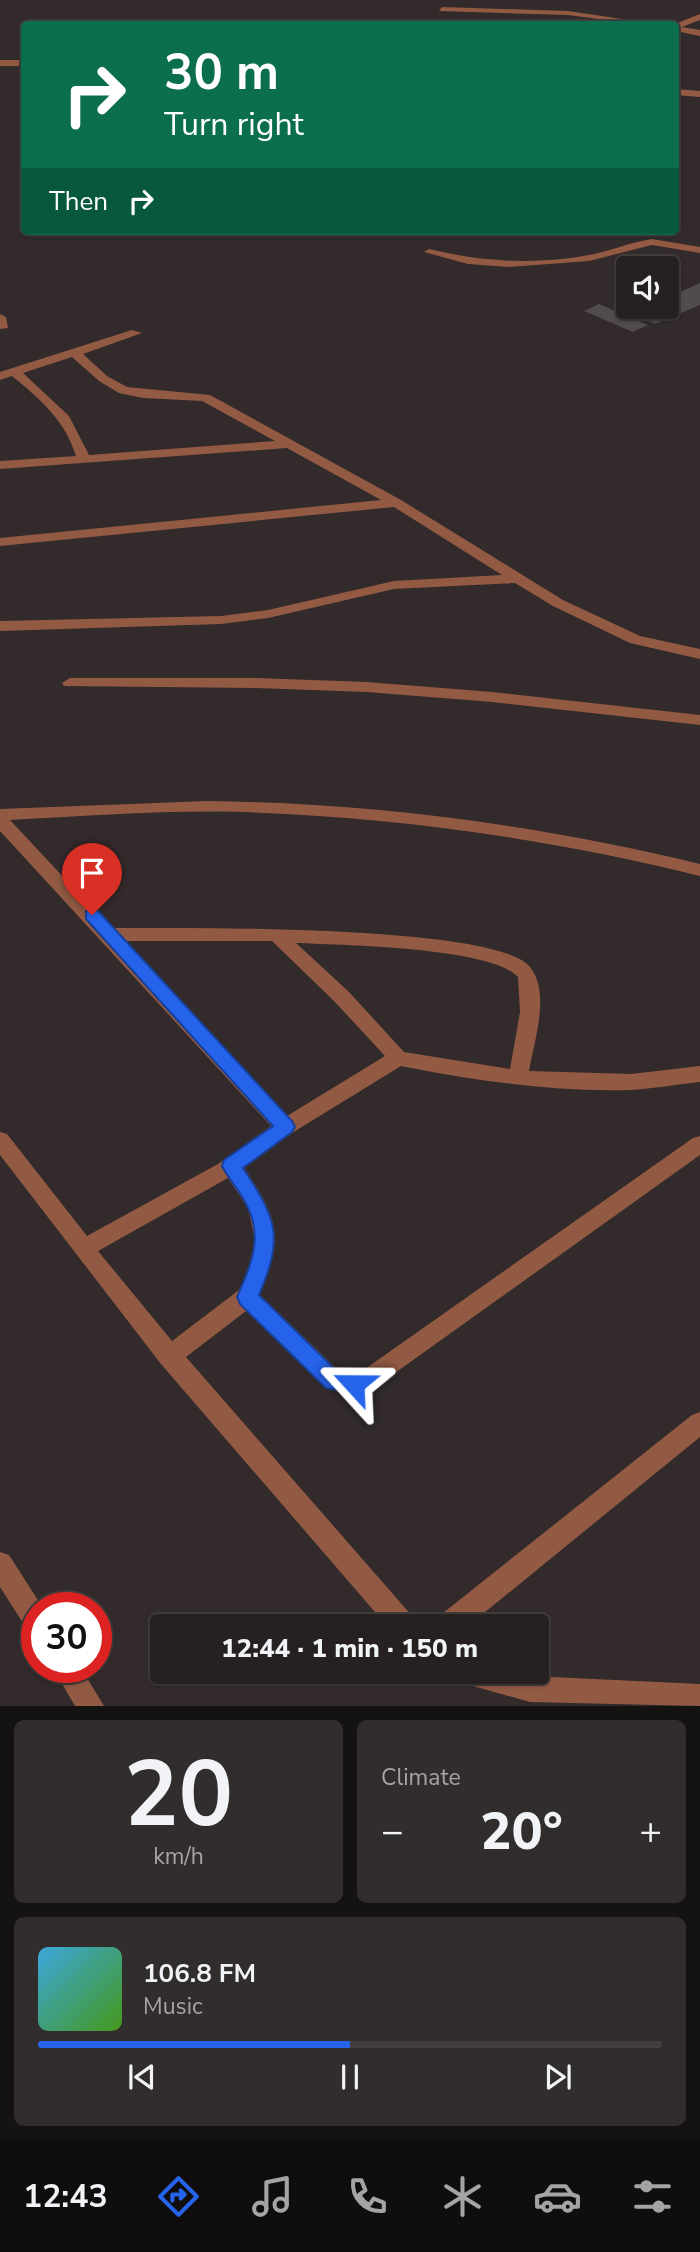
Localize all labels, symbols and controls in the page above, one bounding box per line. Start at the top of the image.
text: 30 m [164,39,279,106]
icon: right [49,49,140,140]
text: Turn right [164,103,304,146]
icon: right [122,182,160,220]
text: Then [49,184,108,219]
map controls [616,256,679,319]
button: sound [616,256,679,319]
pin [62,843,122,915]
icon: arrive [73,854,111,892]
position arrow [317,1347,391,1421]
speed limit sign: 30 [21,1592,112,1683]
text: 12:44 · 1 min · 150 m [221,1631,478,1666]
text: 20 [124,1733,233,1857]
text: Climate [381,1762,461,1793]
text: 20° [480,1796,563,1867]
text: − [381,1806,404,1857]
text: + [639,1806,662,1857]
text: km/h [153,1841,204,1872]
text: 106.8 FM [143,1956,256,1991]
text: Music [143,1991,203,2022]
icon: previous [123,2058,161,2096]
icon: pause [331,2058,369,2096]
icon: next [539,2058,577,2096]
icon: directions [154,2172,203,2221]
icon: music [248,2172,297,2221]
icon: phone [343,2172,392,2221]
icon: climate [438,2172,487,2221]
icon: car [533,2172,582,2221]
icon: filters [628,2172,677,2221]
text: 12:43 [23,2175,108,2218]

